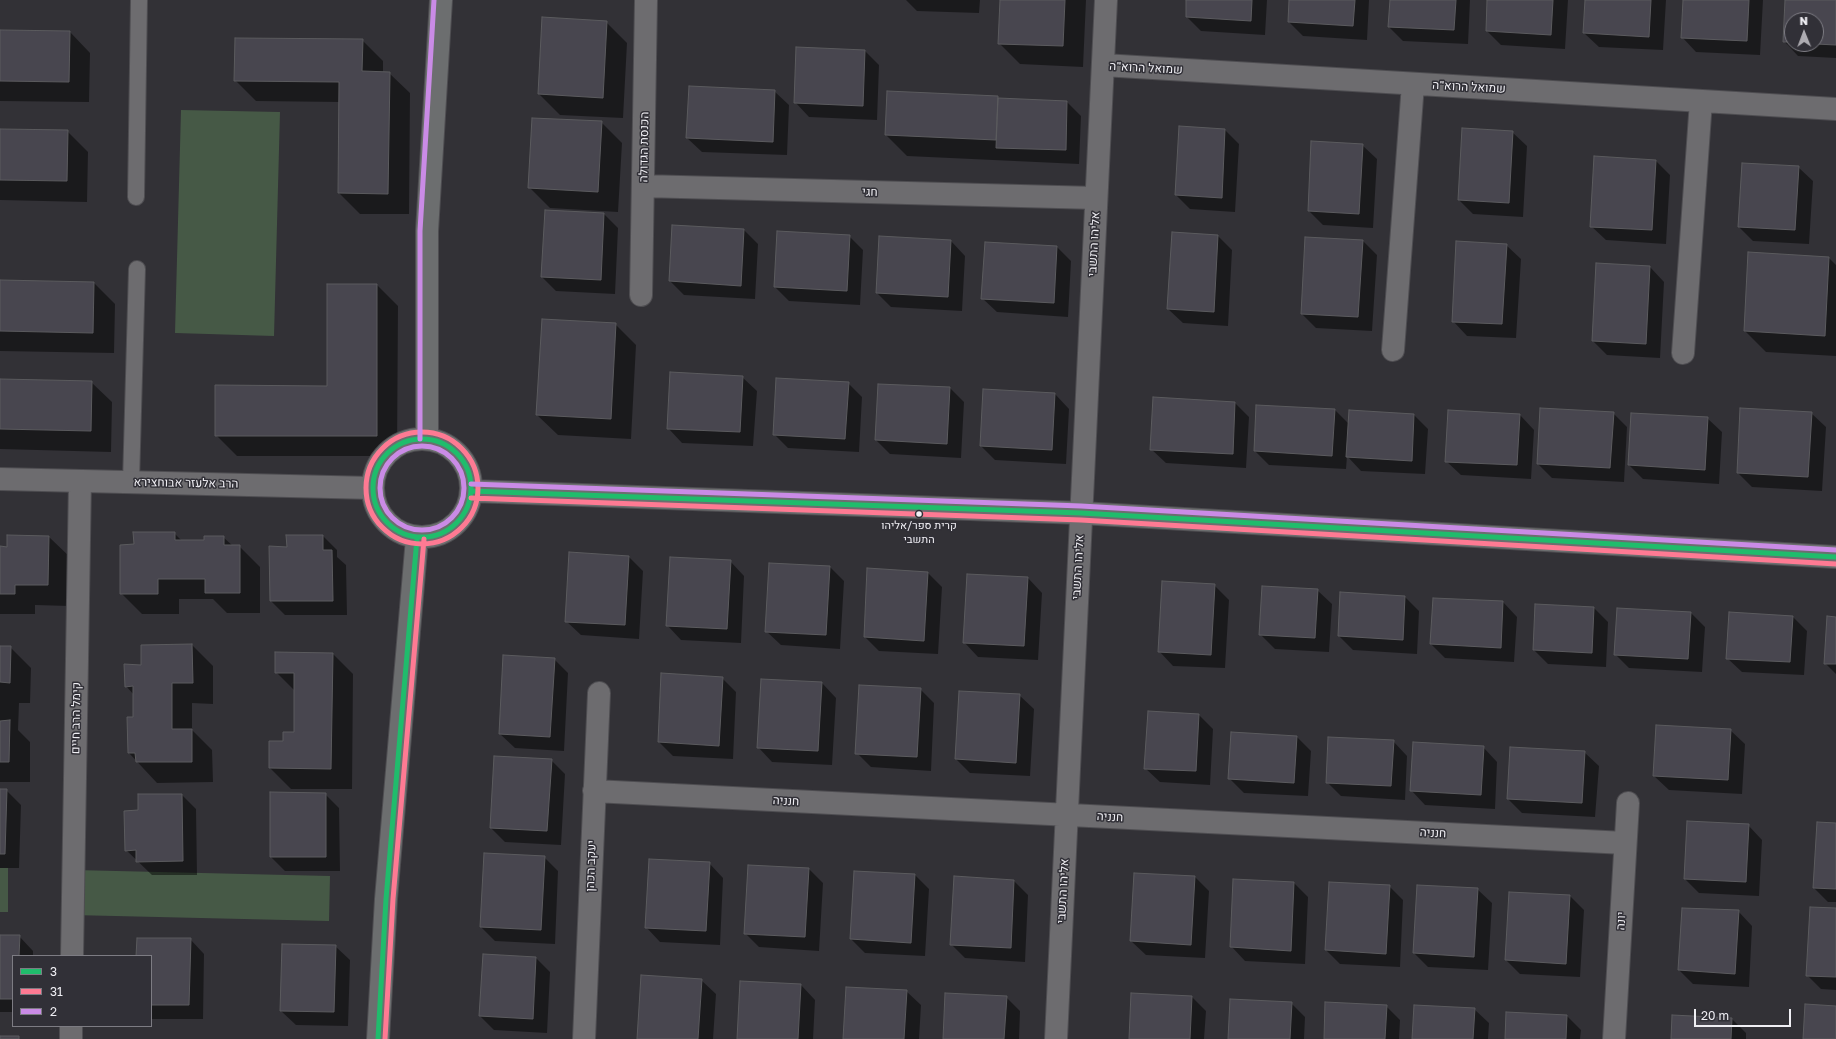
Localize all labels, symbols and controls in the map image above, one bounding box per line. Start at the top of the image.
north arrow [1784,12,1824,52]
text: N [1799,14,1808,27]
street label: שמואל הרוא"ה [1109,59,1183,77]
street label: שמואל הרוא"ה [1432,78,1506,96]
street label: הכנסת הגדולה [636,112,652,182]
street label: חגי [862,185,878,199]
street label: אליהו התשבי [1085,211,1103,277]
street label: הרב אלעזר אבוחצירא [133,475,239,491]
marker: קרית ספר/אליהו התשבי [914,509,924,519]
place label: קרית ספר/אליהו התשבי [881,519,957,545]
street label: אליהו התשבי [1069,534,1087,600]
street label: קימל הרב חיים [68,682,84,754]
street label: חנניה [772,793,800,809]
street label: חנניה [1096,809,1124,825]
street label: חנניה [1419,825,1447,841]
street label: יעקב הכהן [583,840,599,892]
street label: אליהו התשבי [1054,858,1072,924]
street label: יונה [1613,911,1629,931]
legend [12,955,152,1027]
text: 3 [50,964,57,979]
text: 31 [50,984,63,999]
scale bar [1696,1001,1793,1027]
text: 2 [50,1004,57,1019]
text: 20 m [1701,1008,1729,1023]

